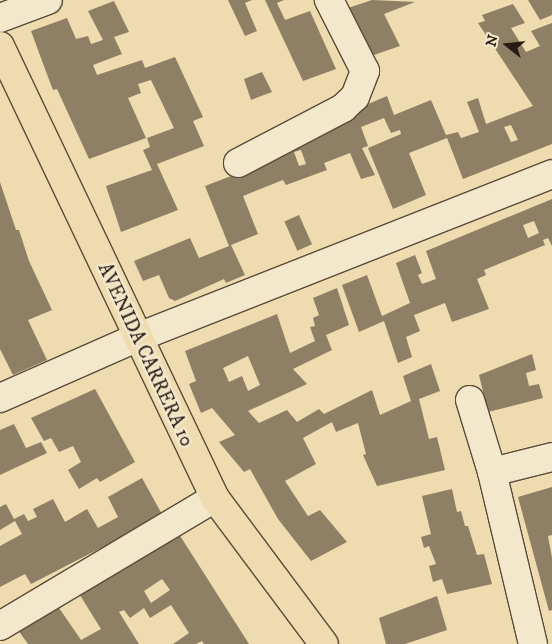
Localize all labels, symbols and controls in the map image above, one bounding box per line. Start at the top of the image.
north arrow [482,20,532,70]
text: N [482,33,503,49]
street label: AVENIDA CARRERA 10 [92,260,198,450]

